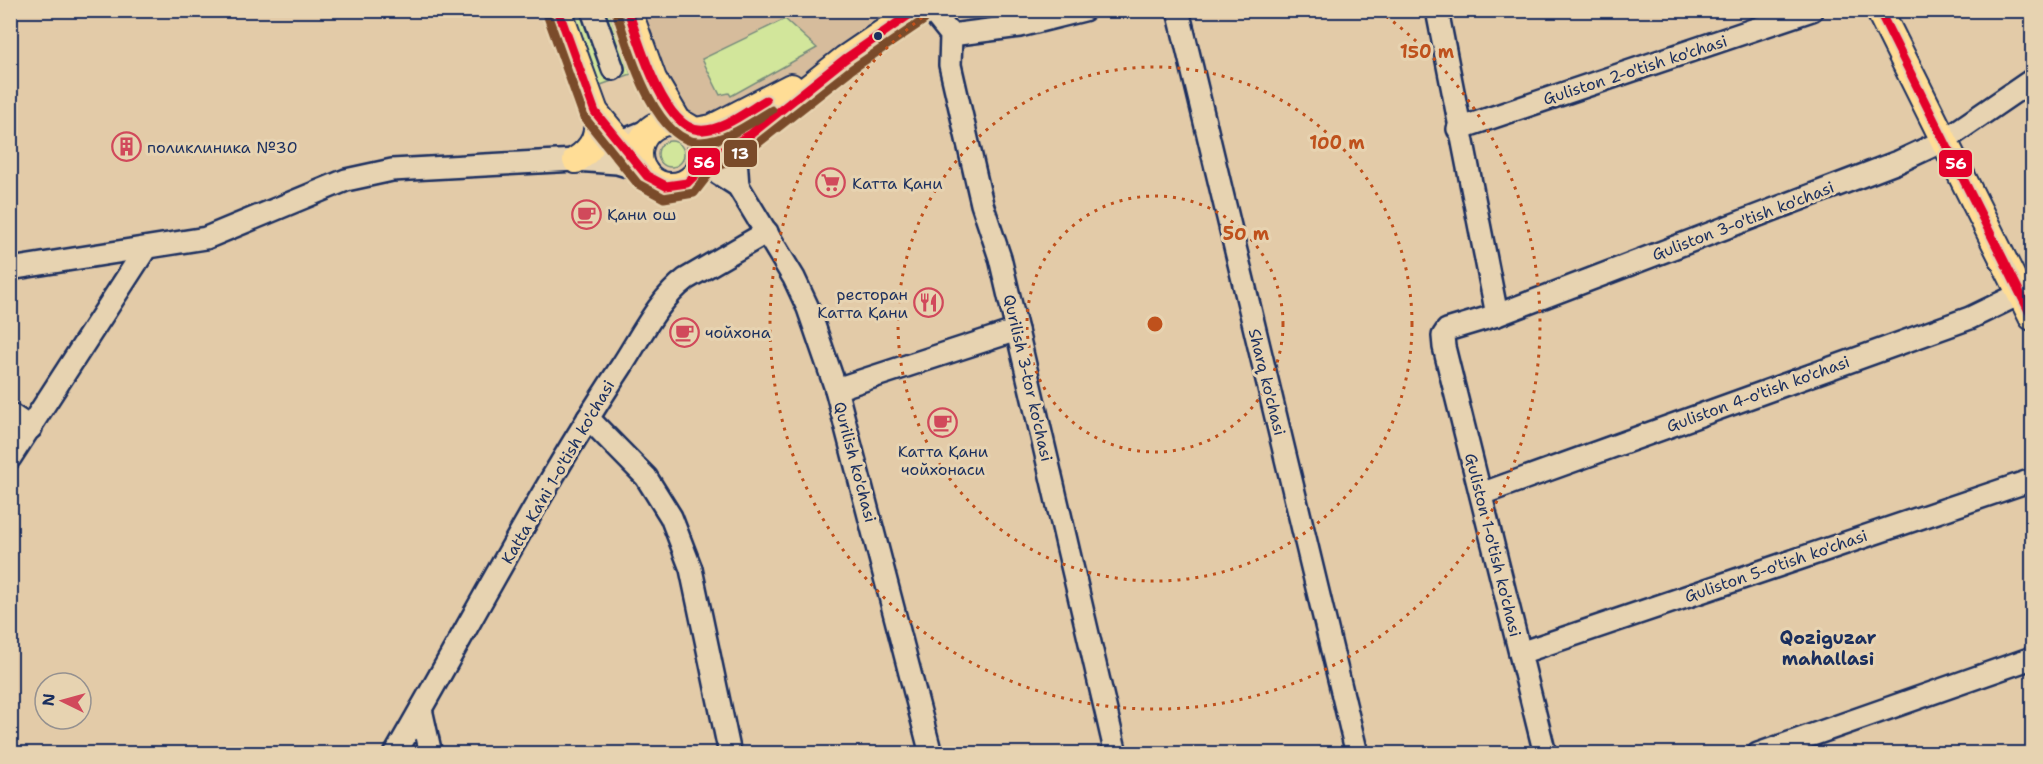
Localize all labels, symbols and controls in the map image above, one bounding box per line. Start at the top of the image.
unlabelled marker [872,30,884,42]
street label: Guliston 2-o'tish ko'chasi [1540,30,1730,110]
text: 150 m [1400,40,1455,64]
building icon: поликлиника №30 [110,131,142,163]
text: 100 m [1309,131,1365,155]
place label: поликлиника №30 [147,137,298,158]
line badge: 13 [723,139,758,168]
text: 13 [731,143,749,164]
line badge: 56 [687,147,721,176]
line badge: 56 [1938,149,1973,178]
text: 56 [693,152,715,173]
text: 56 [1945,153,1967,174]
supermarket icon: Катта Қани [815,167,847,199]
place label: Катта Қани [852,173,943,194]
street label: Guliston 3-o'tish ko'chasi [1649,177,1837,265]
cafe icon: Қани ош [570,198,602,230]
place label: Қани ош [607,204,676,225]
text: 50 m [1223,222,1270,246]
place label: ресторан Катта Қани [817,284,908,323]
restaurant icon: ресторан Катта Қани [913,287,945,319]
street label: Qurilish 3-tor ko'chasi [999,293,1057,463]
centre of rings [1145,314,1165,334]
cafe icon: чойхона [668,316,700,348]
place label: чойхона [705,322,771,343]
street label: Sharq ko'chasi [1244,326,1290,438]
street label: Guliston 4-o'tish ko'chasi [1663,351,1853,437]
street label: Katta Ka'ni 1-o'tish ko'chasi [497,376,619,568]
street label: Qurilish ko'chasi [829,399,881,525]
cafe icon: Катта Қани чойхонаси [927,407,959,439]
place label: Катта Қани чойхонаси [898,441,988,480]
street label: Guliston 1-o'tish ko'chasi [1460,451,1526,639]
street label: Guliston 5-o'tish ko'chasi [1682,525,1870,607]
district label: Qoziguzar mahallasi [1779,626,1877,671]
north arrow [33,671,93,731]
text: N [38,693,60,707]

